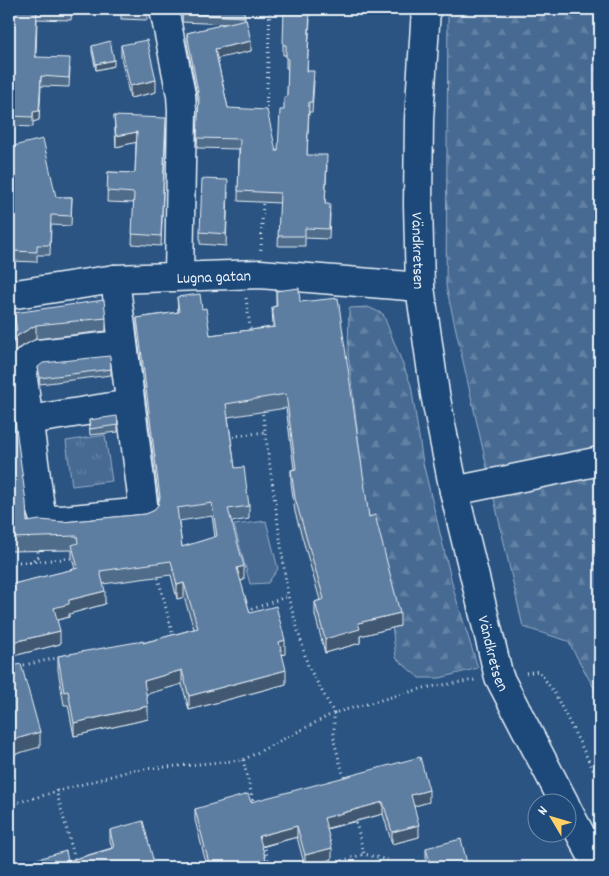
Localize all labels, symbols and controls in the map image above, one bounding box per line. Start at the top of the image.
street label: Vändkretsen [404,212,429,290]
street label: Lugna gatan [176,265,251,291]
street label: Vändkretsen [471,614,513,696]
north arrow [526,794,576,844]
text: N [533,802,553,820]

